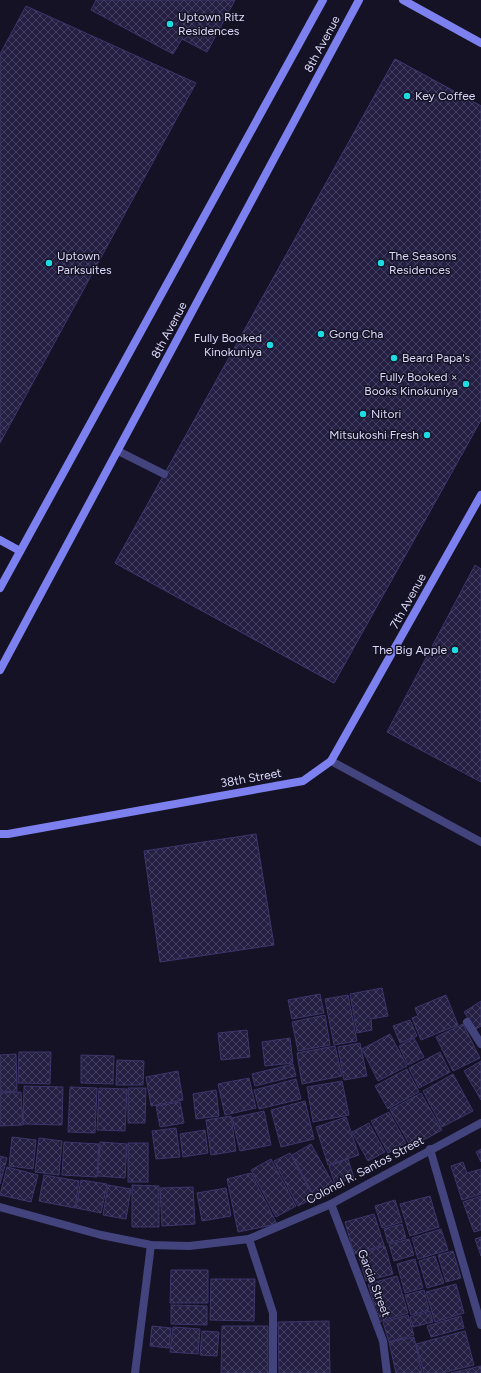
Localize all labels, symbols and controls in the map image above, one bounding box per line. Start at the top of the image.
place label: Uptown Ritz Residences [178,10,245,38]
street label: 8th Avenue [301,13,343,75]
marker: Uptown Ritz Residences [165,19,175,29]
place label: Key Coffee [415,89,476,103]
marker: Key Coffee [402,91,412,101]
place label: Uptown Parksuites [57,249,112,277]
place label: The Seasons Residences [389,249,457,277]
marker: Uptown Parksuites [44,258,54,268]
marker: The Seasons Residences [376,258,386,268]
street label: 8th Avenue [148,299,190,361]
place label: Gong Cha [329,327,383,341]
marker: Gong Cha [316,329,326,339]
place label: Fully Booked Kinokuniya [194,331,262,359]
marker: Fully Booked Kinokuniya [265,340,275,350]
place label: Beard Papa's [402,351,471,365]
marker: Beard Papa's [389,353,399,363]
place label: Fully Booked × Books Kinokuniya [364,370,458,398]
marker: Fully Booked × Books Kinokuniya [461,379,471,389]
place label: Nitori [371,407,401,421]
marker: Nitori [358,409,368,419]
place label: Mitsukoshi Fresh [329,428,419,442]
marker: Mitsukoshi Fresh [422,430,432,440]
street label: 7th Avenue [387,570,429,631]
place label: The Big Apple [373,643,447,657]
marker: The Big Apple [450,645,460,655]
street label: 38th Street [219,766,283,790]
street label: Colonel R. Santos Street [304,1133,426,1207]
street label: Garcia Street [355,1247,393,1319]

